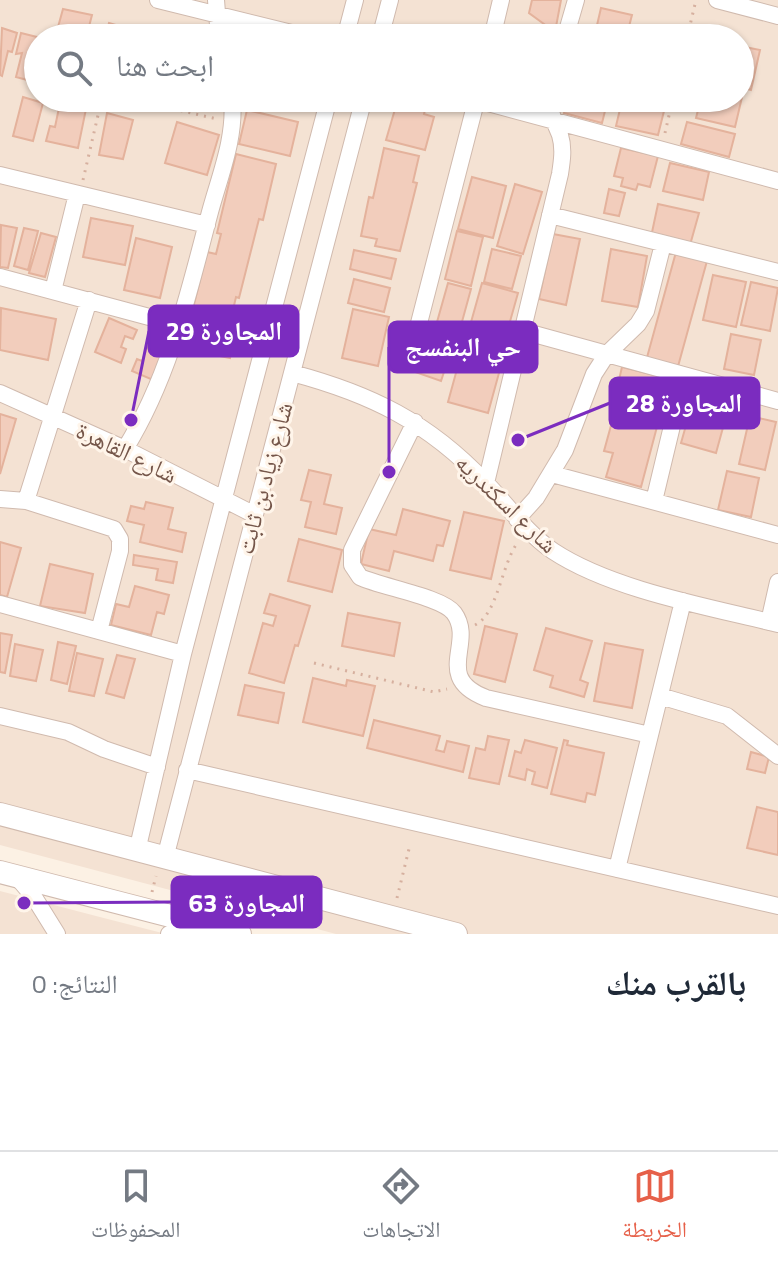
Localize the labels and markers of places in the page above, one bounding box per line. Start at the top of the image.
callout: المجاورة 29 [149,306,298,356]
callout: حي البنفسج [389,322,537,372]
callout: المجاورة 28 [610,378,759,428]
callout: المجاورة 63 [172,877,321,927]

